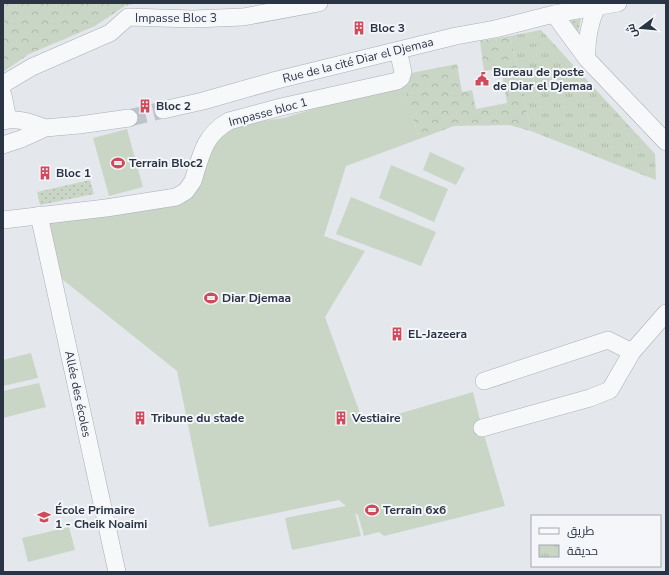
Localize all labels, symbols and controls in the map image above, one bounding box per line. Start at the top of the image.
north arrow [621,8,661,48]
street label: Impasse Bloc 3 [135,10,217,26]
building icon: Bloc 3 [351,20,367,36]
place label: Bloc 3 [370,20,405,36]
text: ش [623,22,641,39]
street label: Rue de la cité Diar el Djemaa [281,33,435,87]
place label: Bureau de poste de Diar el Djemaa [493,64,593,94]
public building icon: Bureau de poste de Diar el Djemaa [474,71,490,87]
street label: Impasse bloc 1 [227,94,309,130]
building icon: Bloc 2 [137,98,153,114]
place label: Bloc 2 [156,98,191,114]
sports icon: Terrain Bloc2 [110,155,126,171]
place label: Terrain Bloc2 [129,155,203,171]
building icon: Bloc 1 [37,165,53,181]
place label: Bloc 1 [56,165,91,181]
sports icon: Diar Djemaa [203,290,219,306]
place label: Diar Djemaa [222,290,291,306]
building icon: EL-Jazeera [389,326,405,342]
place label: EL-Jazeera [408,326,467,342]
street label: Allée des écoles [61,349,95,439]
building icon: Tribune du stade [132,410,148,426]
place label: Tribune du stade [151,410,245,426]
building icon: Vestiaire [333,410,349,426]
place label: Vestiaire [351,410,401,426]
place label: École Primaire 1 - Cheik Noaimi [55,502,147,532]
sports icon: Terrain 6x6 [364,502,380,518]
place label: Terrain 6x6 [383,502,446,518]
school or university icon: École Primaire 1 - Cheik Noaimi [36,509,52,525]
legend [531,515,661,567]
text: طريق [567,523,595,539]
text: حديقة [567,543,598,559]

